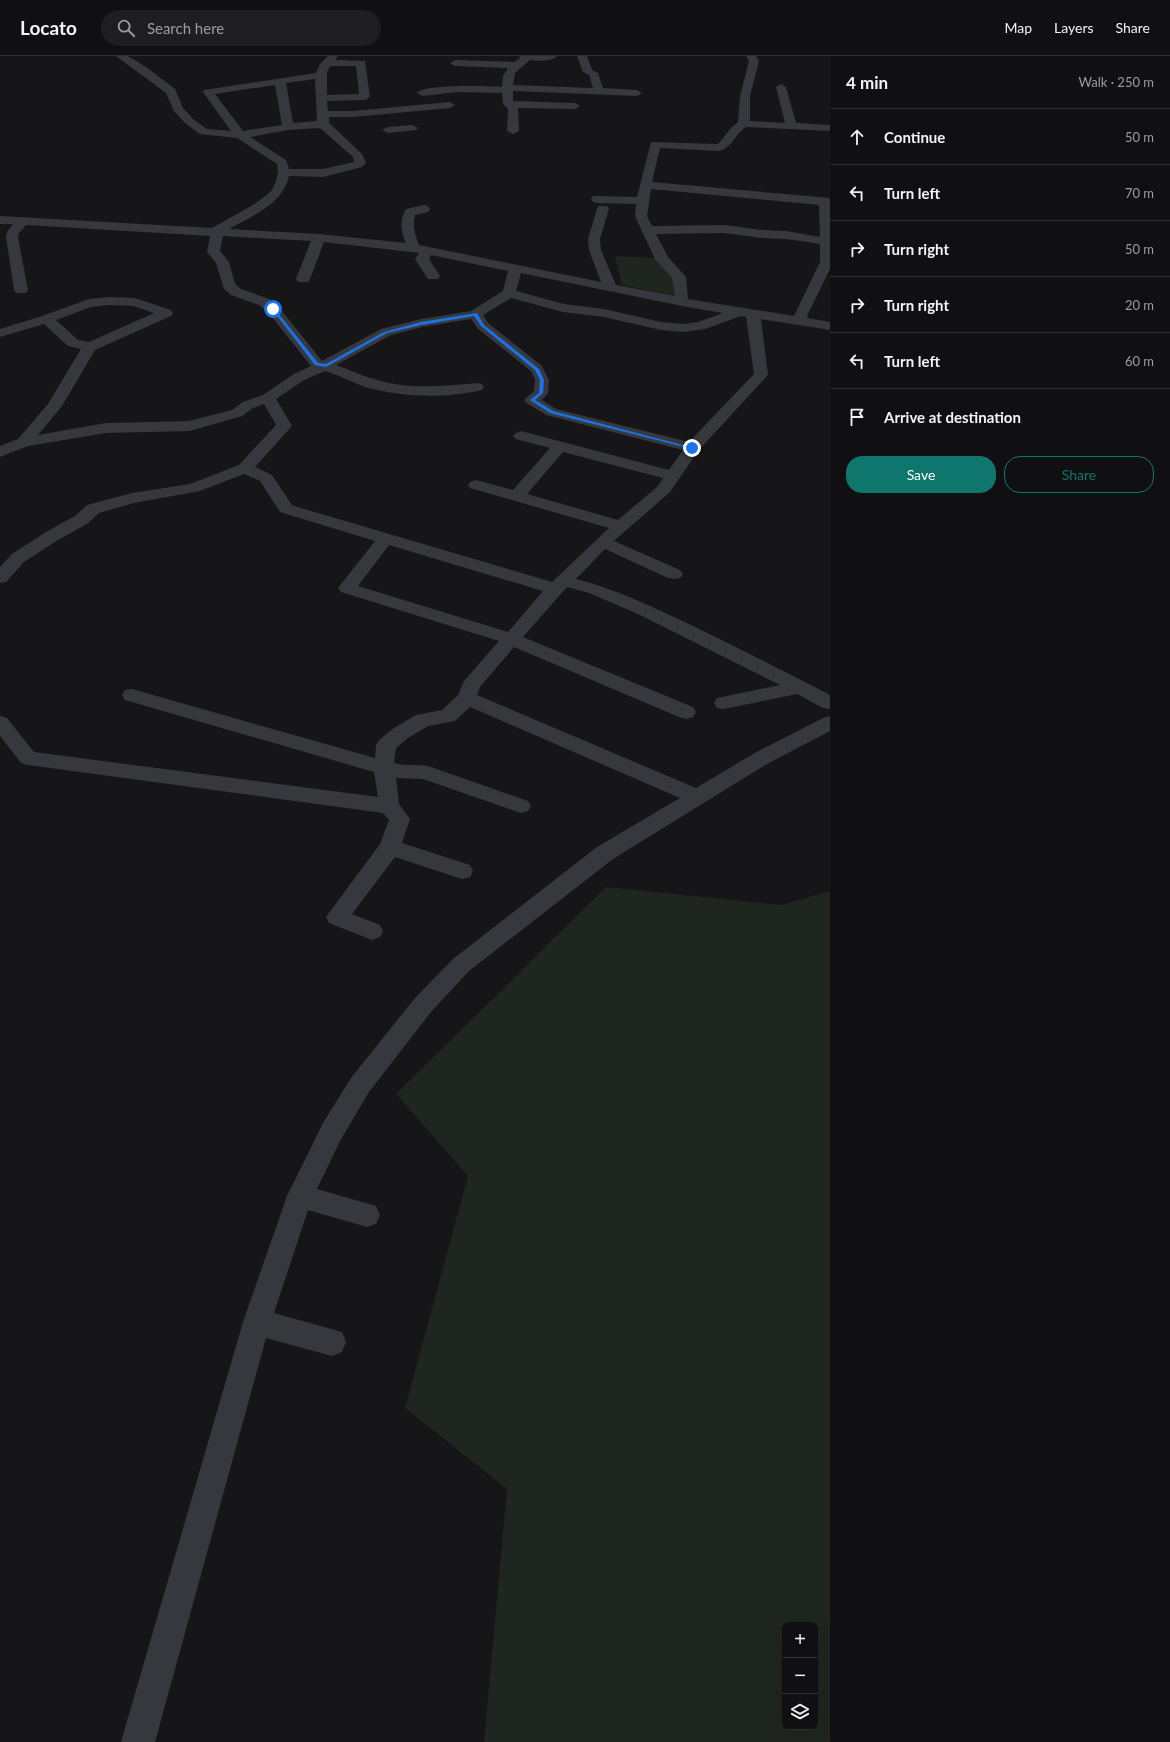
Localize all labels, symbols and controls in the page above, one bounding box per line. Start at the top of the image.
search box [101,10,381,46]
text: Locato [20,16,77,39]
icon: search [115,17,137,39]
text: Search here [147,19,224,37]
text: Map [1004,19,1032,36]
text: Layers [1054,19,1094,36]
text: Share [1116,19,1150,36]
text: 4 min [846,72,888,93]
text: Walk · 250 m [1078,74,1154,90]
icon: ahead [846,126,868,148]
text: Continue [884,128,945,146]
text: 50 m [1125,129,1154,145]
icon: left [846,182,868,204]
text: Turn left [884,184,940,202]
text: 70 m [1125,185,1154,201]
icon: right [846,238,868,260]
text: Turn right [884,240,949,258]
text: 50 m [1125,241,1154,257]
icon: right [846,294,868,316]
text: Turn right [884,296,949,314]
text: 20 m [1125,297,1154,313]
route start [264,300,282,318]
icon: left [846,350,868,372]
text: Turn left [884,352,940,370]
text: 60 m [1125,353,1154,369]
icon: arrive [846,406,868,428]
text: Arrive at destination [884,408,1021,426]
route end [683,439,701,457]
button: Save [846,456,996,493]
button: Share [1004,456,1154,493]
map controls [782,1622,818,1730]
button: + [782,1622,818,1658]
button: − [782,1658,818,1694]
button: layers [782,1694,818,1730]

